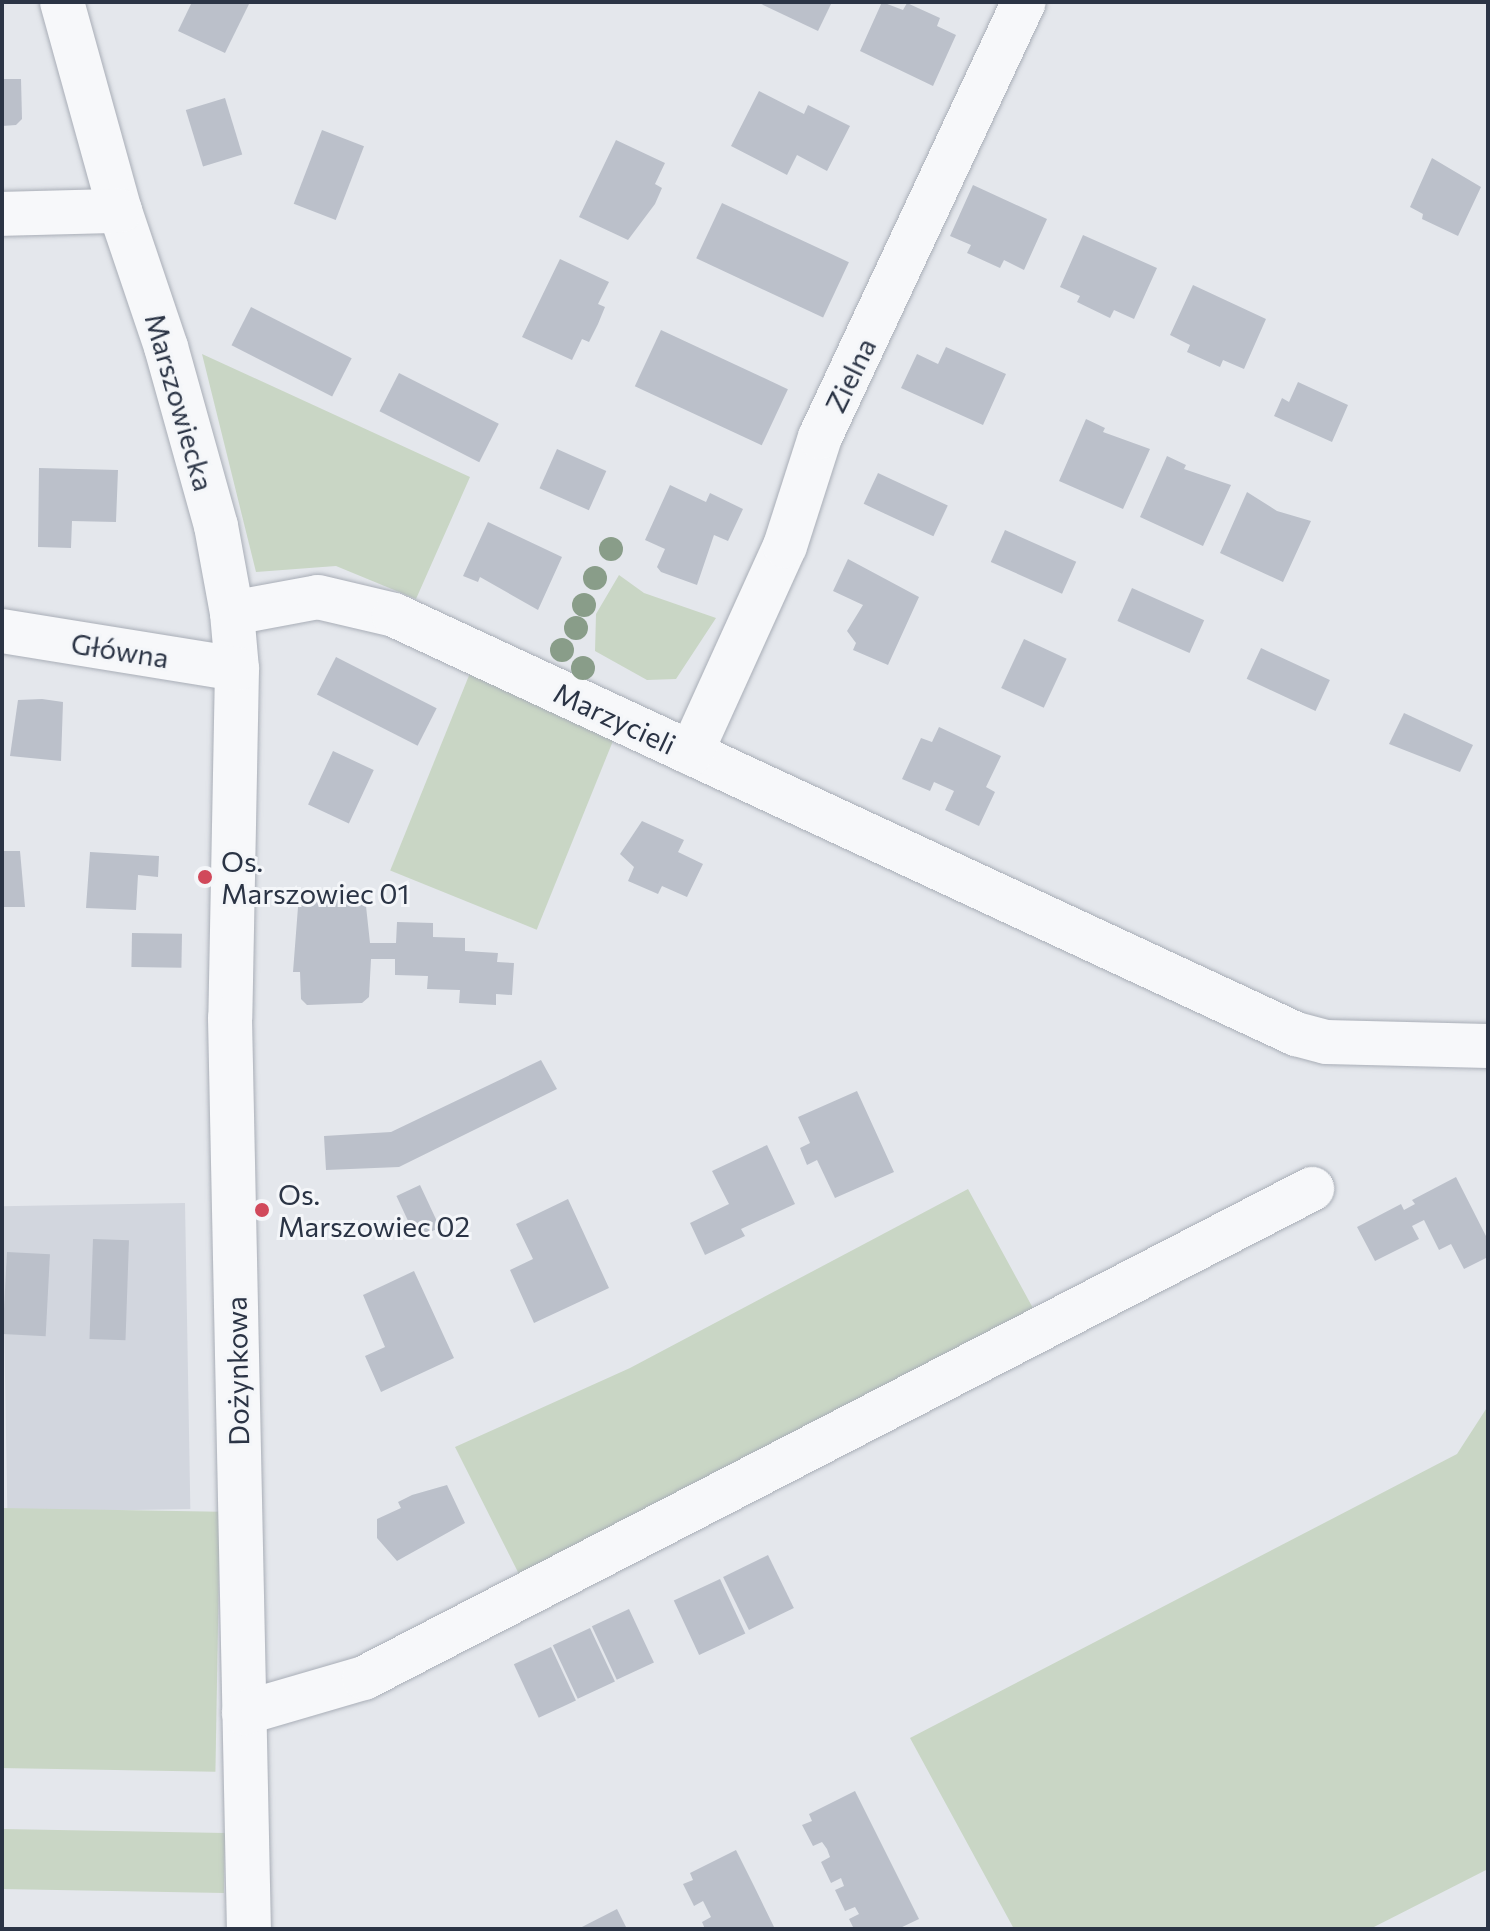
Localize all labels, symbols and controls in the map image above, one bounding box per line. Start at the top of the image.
street label: Marszowiecka [139,310,221,494]
street label: Zielna [818,332,882,418]
street label: Główna [69,626,171,674]
street label: Marzycieli [549,675,681,761]
place label: Os. Marszowiec 01 [221,844,410,910]
marker: Os. Marszowiec 01 [196,868,214,886]
place label: Os. Marszowiec 02 [278,1177,470,1243]
marker: Os. Marszowiec 02 [253,1201,271,1219]
street label: Dożynkowa [219,1296,255,1446]

